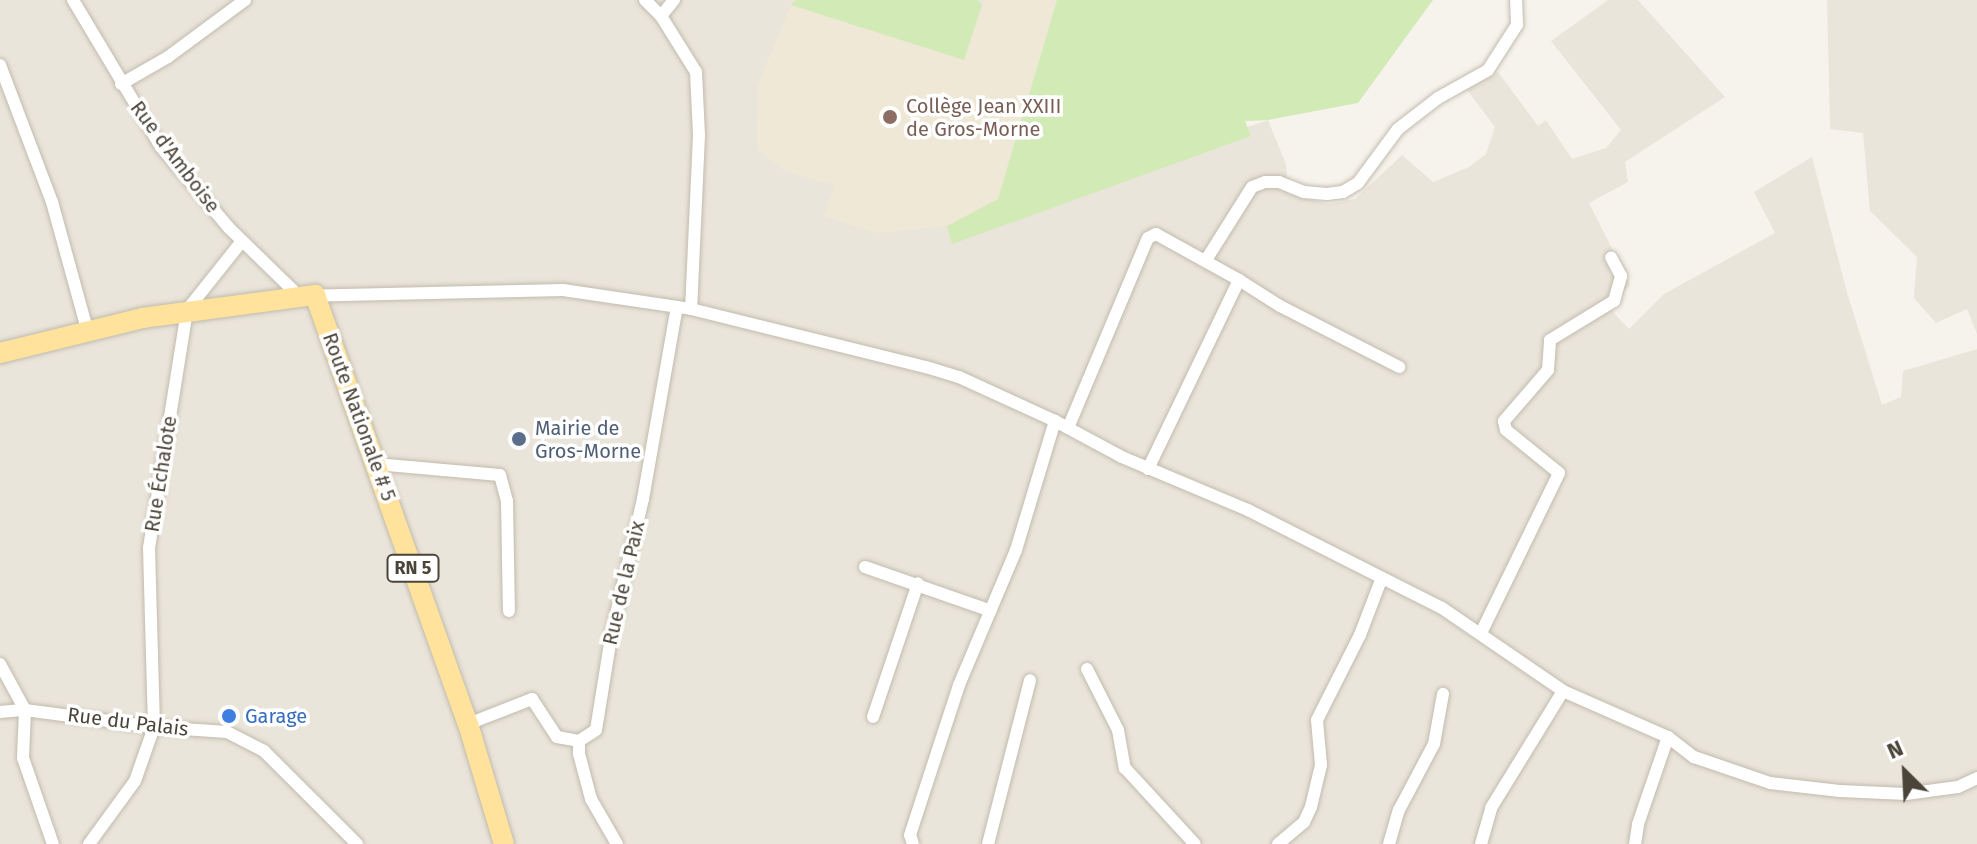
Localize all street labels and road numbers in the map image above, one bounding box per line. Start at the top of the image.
street label: Rue d'Amboise [125,96,225,218]
street label: Route Nationale # 5 [317,330,401,504]
street label: Rue Échalote [140,414,182,534]
street label: Rue de la Paix [598,519,650,647]
road number: RN 5 [385,554,441,582]
street label: Rue du Palais [66,703,190,741]

